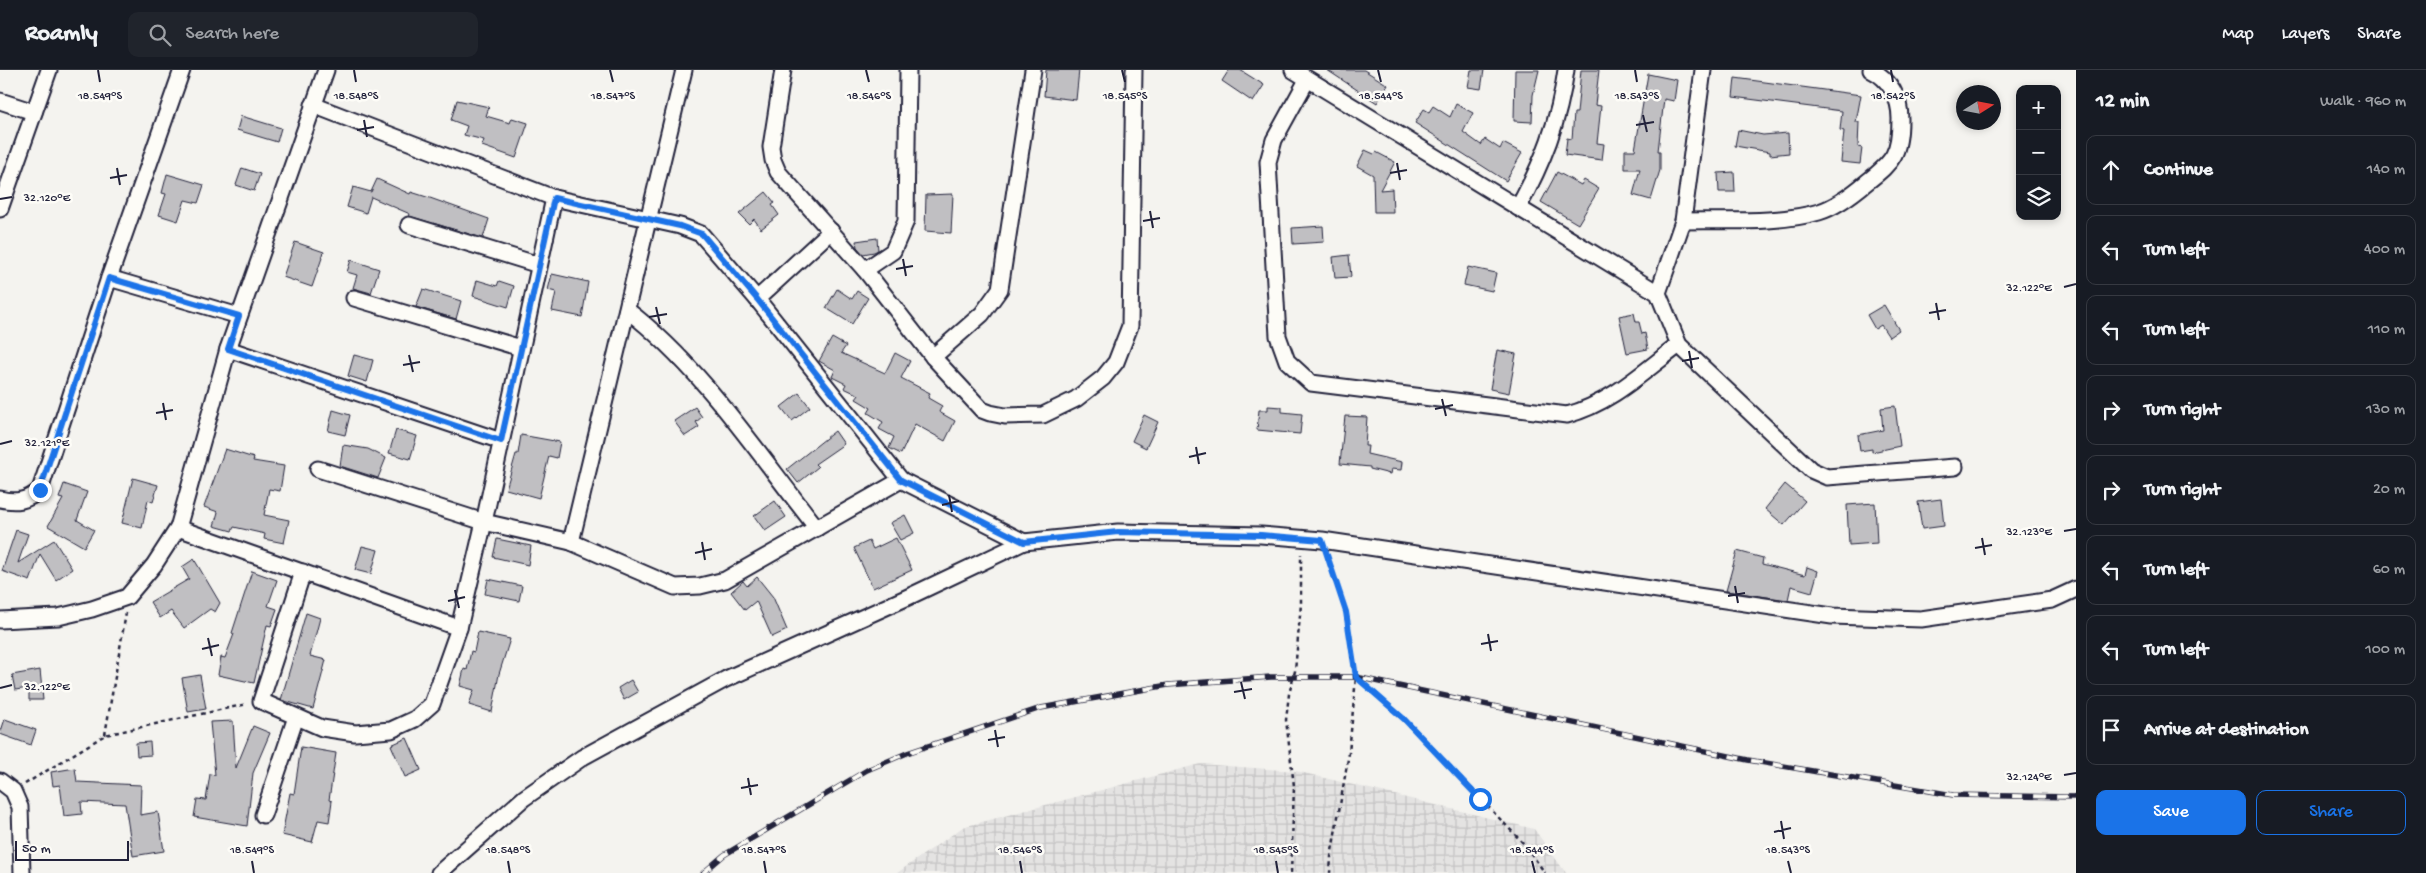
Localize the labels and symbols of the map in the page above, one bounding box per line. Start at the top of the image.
north arrow [1956,85,2001,130]
text: 18.549°S [77,90,123,104]
text: 18.548°S [333,90,379,104]
text: 18.547°S [590,90,636,104]
text: 18.546°S [846,90,892,104]
text: 18.545°S [1102,90,1148,104]
text: 18.544°S [1358,90,1403,104]
text: 18.543°S [1614,90,1660,104]
text: 18.542°S [1870,90,1915,104]
text: 32.120°E [23,192,71,206]
text: 32.122°E [2005,282,2052,296]
text: 32.121°E [24,437,70,451]
route end [29,479,52,502]
text: 32.123°E [2005,526,2052,540]
text: 32.122°E [23,681,70,695]
text: 32.124°E [2005,771,2052,785]
route start [1469,788,1492,811]
scale bar [15,838,129,861]
text: 18.549°S [229,844,275,858]
text: 18.548°S [485,844,531,858]
text: 18.547°S [741,844,787,858]
text: 18.546°S [997,844,1043,858]
text: 18.545°S [1253,844,1299,858]
text: 18.544°S [1509,844,1554,858]
text: 18.543°S [1765,844,1811,858]

